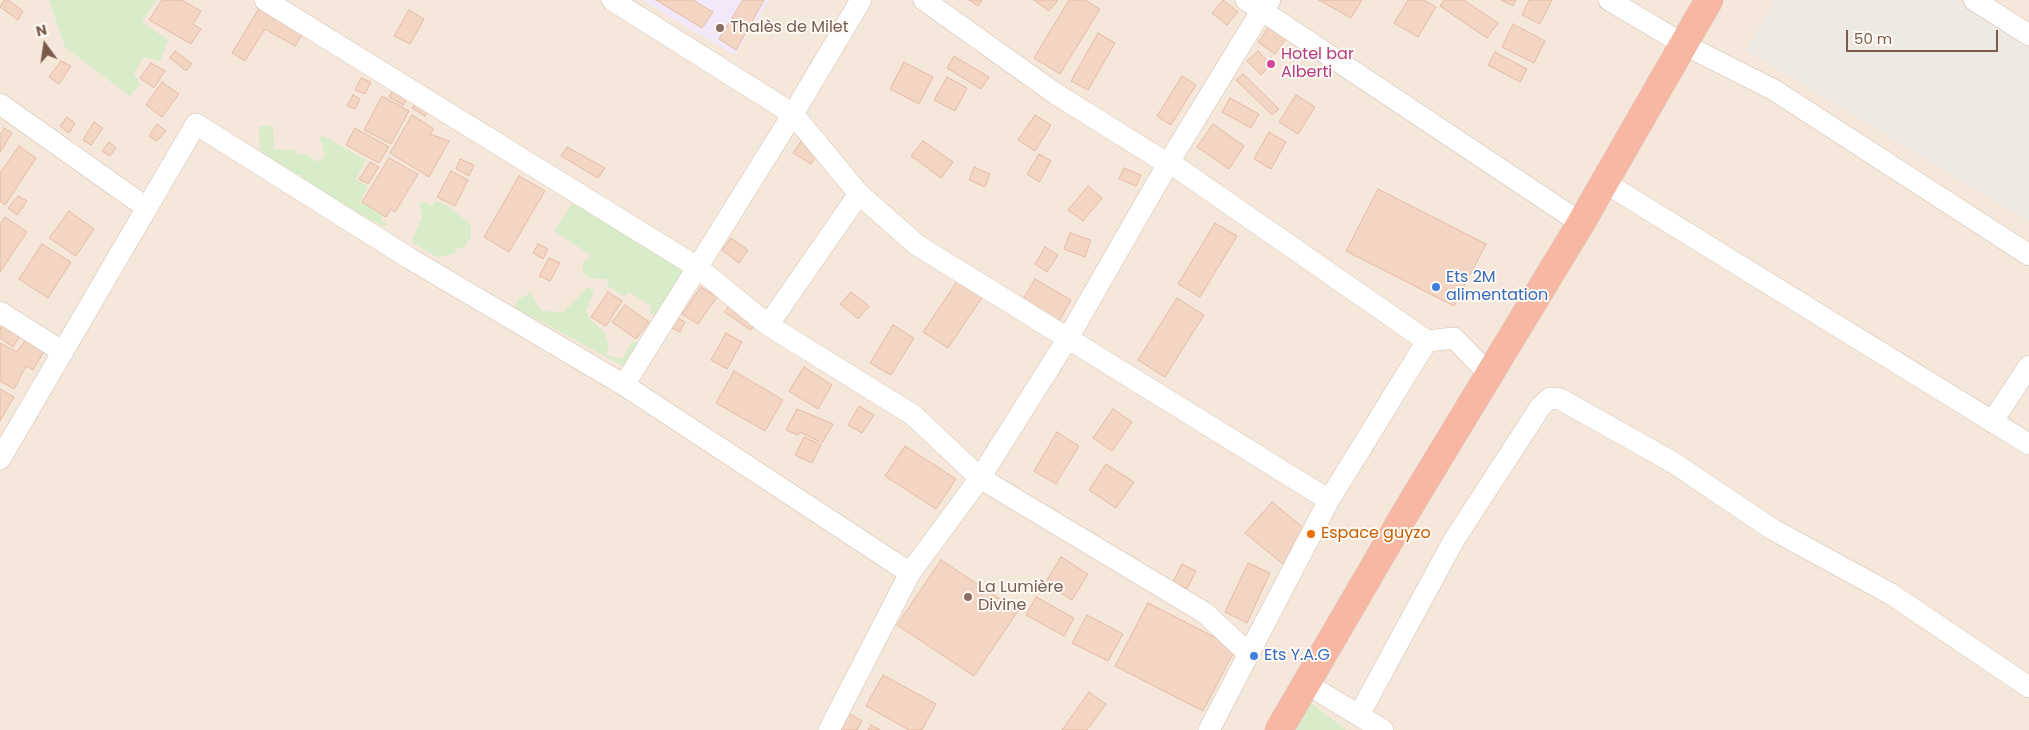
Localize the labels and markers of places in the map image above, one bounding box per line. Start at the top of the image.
place label: Thalès de Milet [730,18,849,38]
marker: Thalès de Milet [714,22,726,34]
place label: Hotel bar Alberti [1281,45,1354,83]
marker: Hotel bar Alberti [1265,58,1277,70]
place label: Ets 2M alimentation [1446,268,1548,306]
marker: Ets 2M alimentation [1430,281,1442,293]
place label: Espace guyzo [1321,524,1431,544]
marker: Espace guyzo [1305,528,1317,540]
place label: La Lumière Divine [978,578,1063,616]
marker: La Lumière Divine [962,591,974,603]
place label: Ets Y.A.G [1264,646,1330,666]
marker: Ets Y.A.G [1248,650,1260,662]

